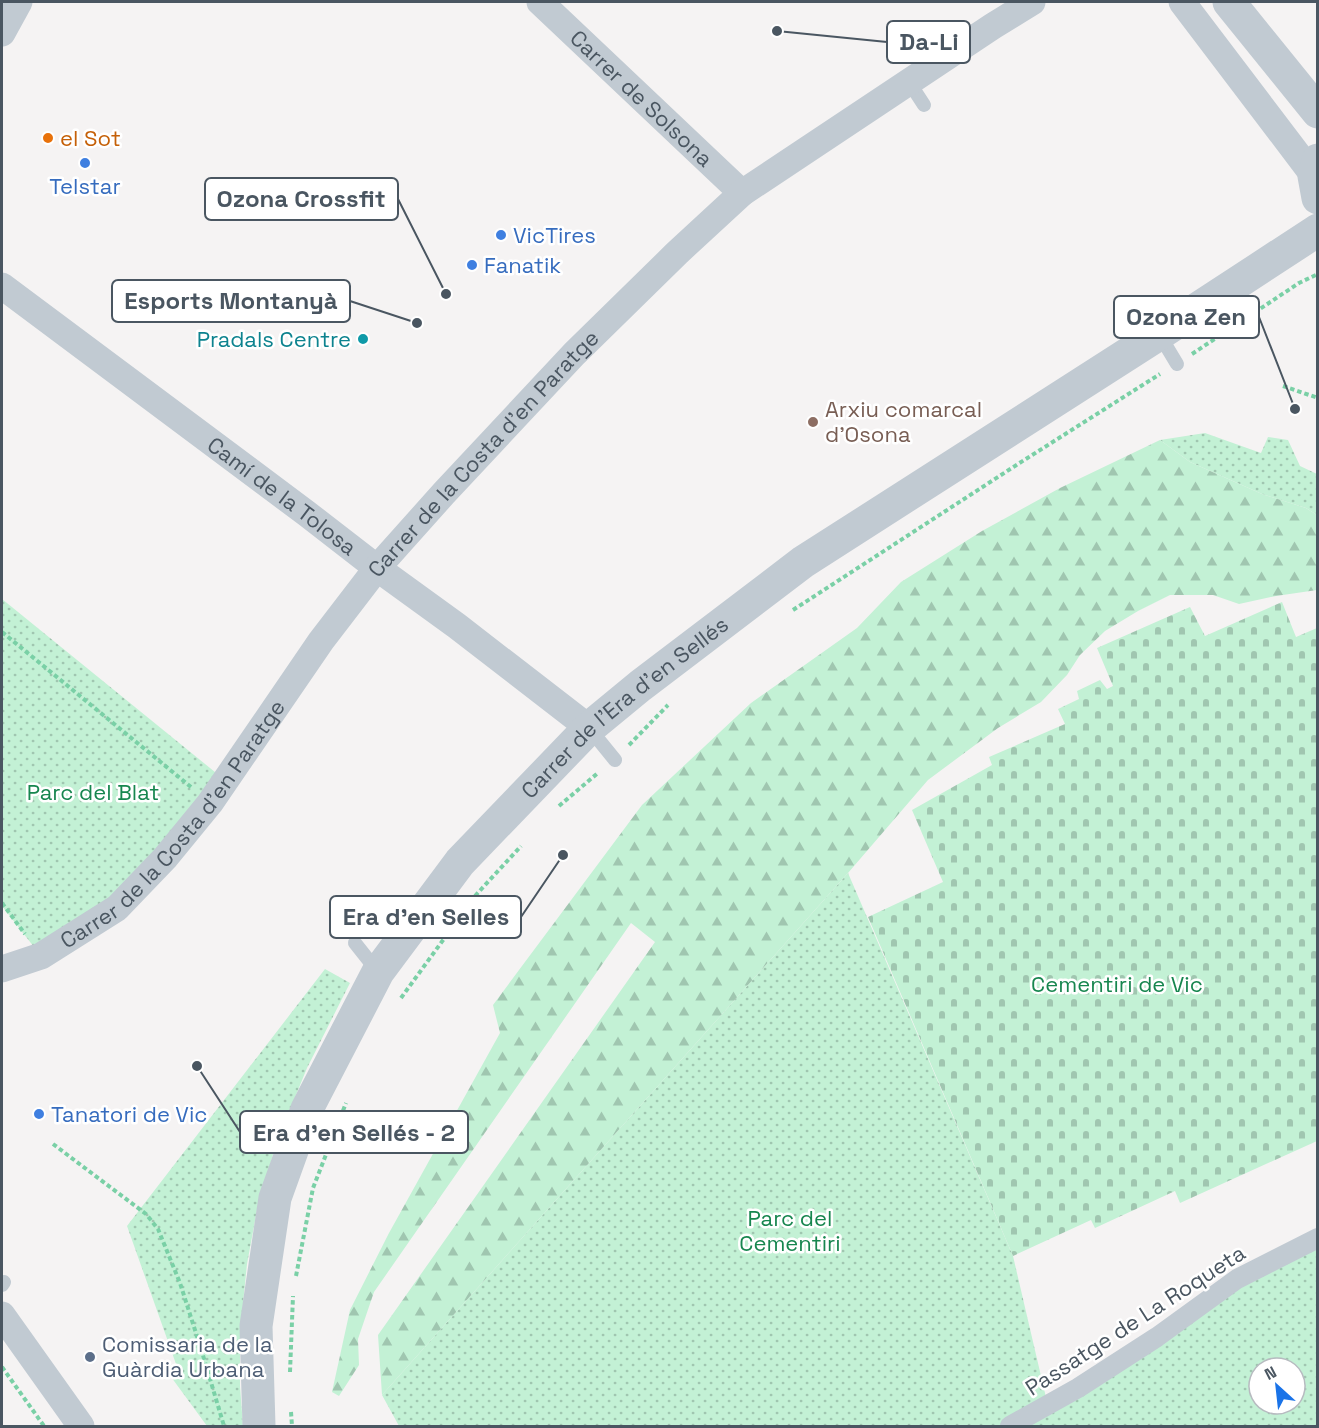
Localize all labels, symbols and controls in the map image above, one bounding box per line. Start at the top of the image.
callout: Da-Li [887,21,970,63]
street label: Carrer de Solsona [564,24,719,173]
text: Da-Li [899,26,959,57]
place label: el Sot [60,124,121,152]
marker: el Sot [41,131,55,145]
marker: Telstar [78,156,92,170]
place label: Telstar [49,172,121,200]
callout: Ozona Crossfit [205,178,398,220]
text: Ozona Crossfit [216,183,386,214]
place label: VicTires [513,221,596,249]
marker: VicTires [494,228,508,242]
place label: Fanatik [484,251,561,279]
marker: Fanatik [465,258,479,272]
callout: Esports Montanyà [112,280,350,322]
text: Esports Montanyà [124,285,338,316]
callout: Ozona Zen [1114,296,1259,338]
text: Ozona Zen [1126,301,1246,332]
street label: Carrer de la Costa d'en Paratge [361,324,605,583]
place label: Pradals Centre [197,325,351,353]
marker: Pradals Centre [356,332,370,346]
place label: Arxiu comarcal d'Osona [825,395,982,448]
marker: Arxiu comarcal d'Osona [806,415,820,429]
street label: Camí de la Tolosa [202,430,363,561]
street label: Carrer de l'Era d'en Sellés [515,610,734,804]
street label: Carrer de la Costa d'en Paratge [55,694,291,954]
park label: Parc del Blat [27,778,159,806]
callout: Era d'en Selles [330,896,521,938]
text: Era d'en Selles [343,901,509,932]
park label: Cementiri de Vic [1031,970,1203,998]
place label: Tanatori de Vic [51,1100,207,1128]
marker: Tanatori de Vic [32,1107,46,1121]
callout: Era d'en Sellés - 2 [240,1111,468,1153]
text: Era d'en Sellés - 2 [253,1117,455,1148]
park label: Parc del Cementiri [739,1204,841,1257]
street label: Passatge de La Roqueta [1020,1238,1251,1402]
place label: Comissaria de la Guàrdia Urbana [102,1330,273,1383]
marker: Comissaria de la Guàrdia Urbana [83,1350,97,1364]
north arrow [1247,1356,1307,1416]
text: N [1261,1361,1280,1385]

